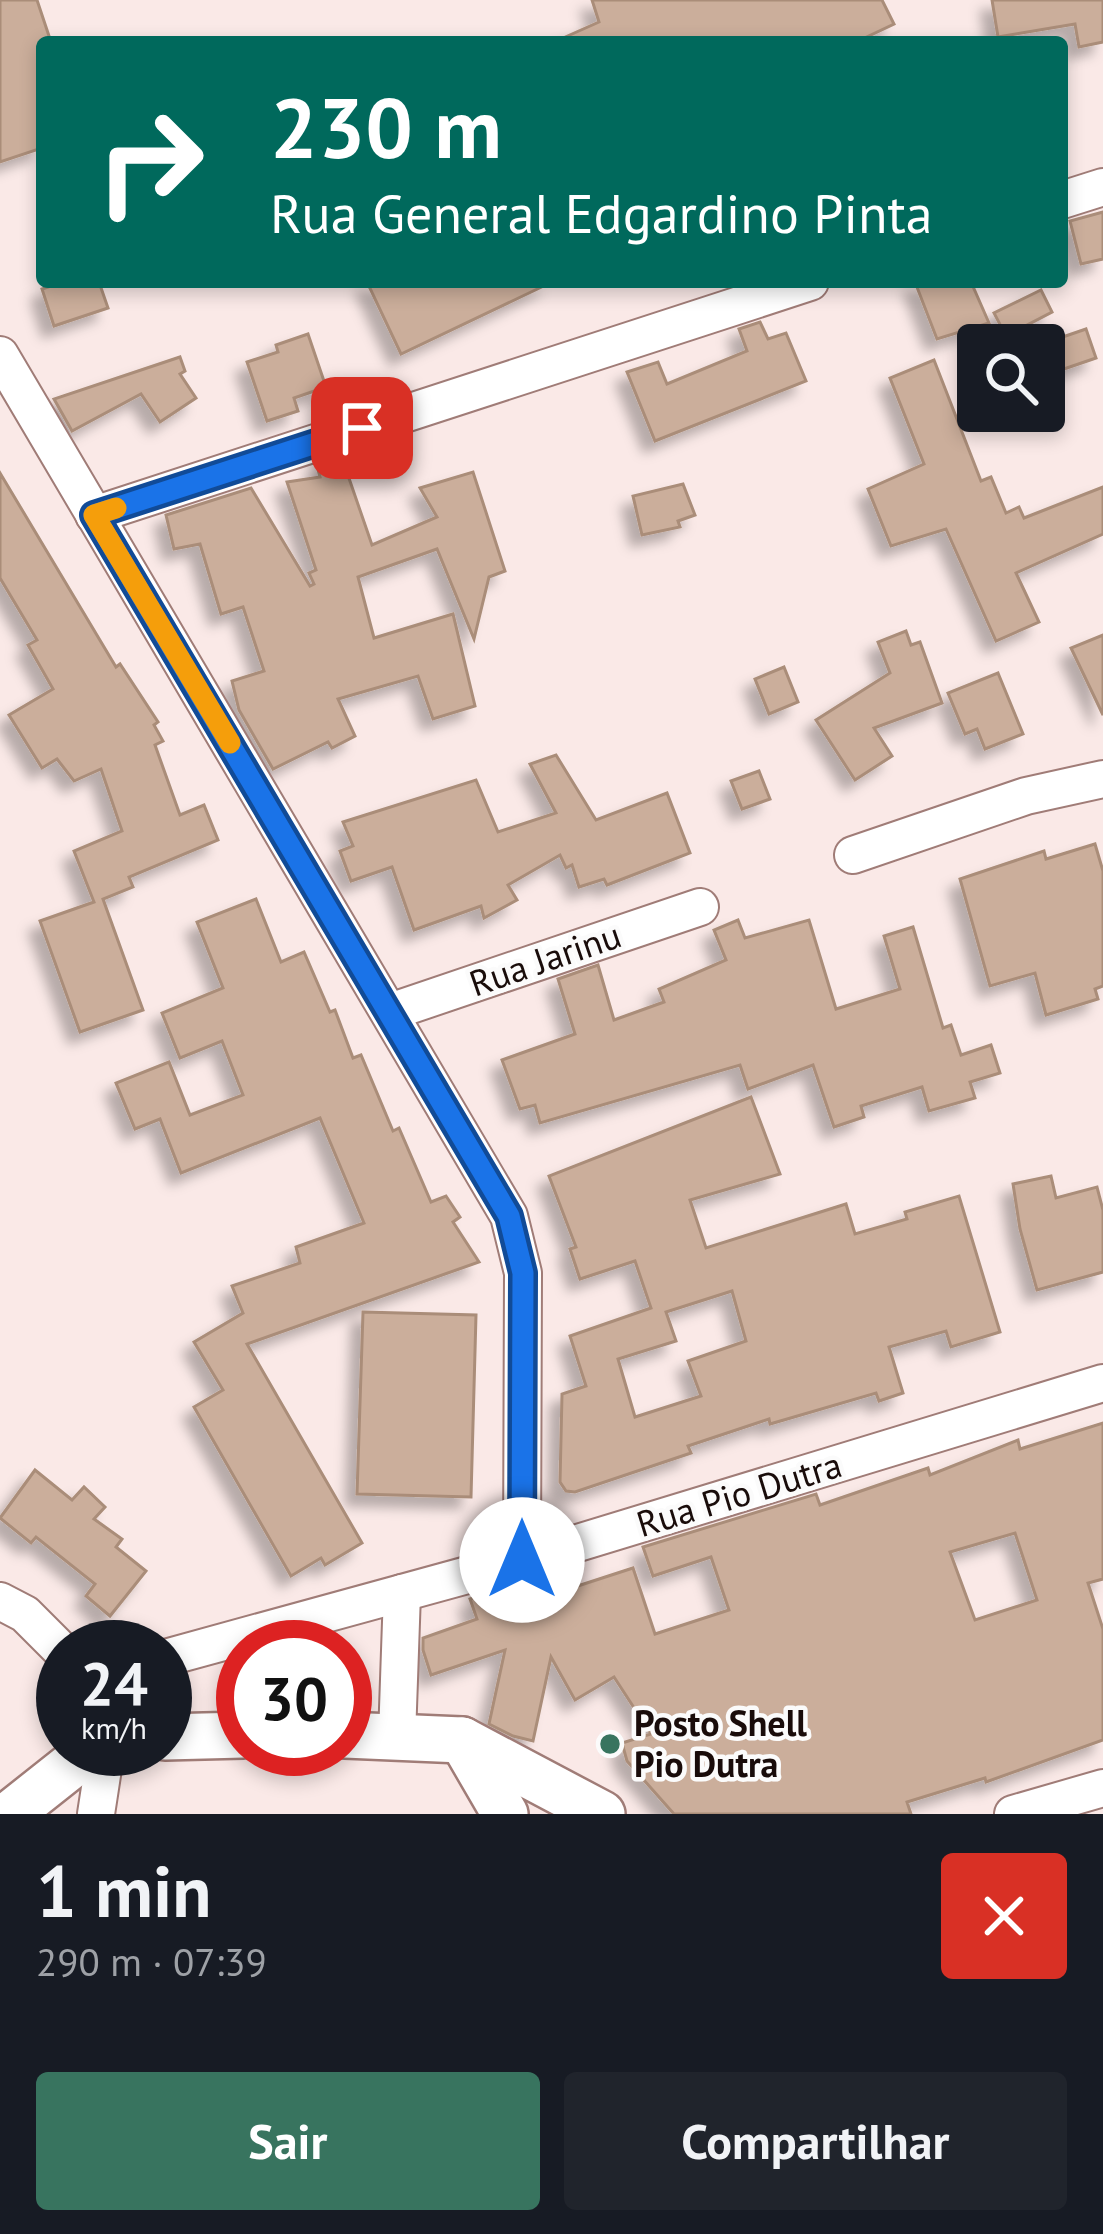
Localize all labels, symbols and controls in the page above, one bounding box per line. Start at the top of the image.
text: 230 m [270,72,502,181]
icon: right [72,84,228,240]
text: Rua General Edgardino Pinta [270,178,933,248]
map controls [957,324,1065,432]
button: search [957,324,1065,432]
pin [311,377,413,479]
icon: arrive [329,395,395,461]
street label: Rua Jarinu [463,911,627,1006]
street label: Rua Pio Dutra [631,1440,847,1547]
position arrow [459,1497,585,1623]
speed limit sign: 30 [216,1620,372,1776]
text: 24 [80,1644,148,1722]
place label: Posto Shell Pio Dutra [634,1699,807,1787]
text: km/h [81,1708,147,1747]
marker: Posto Shell Pio Dutra [597,1731,623,1757]
text: 1 min [36,1844,212,1937]
button: close [941,1853,1067,1979]
text: 290 m · 07:39 [36,1936,267,1987]
button: Sair [36,2072,540,2210]
button: Compartilhar [564,2072,1067,2210]

